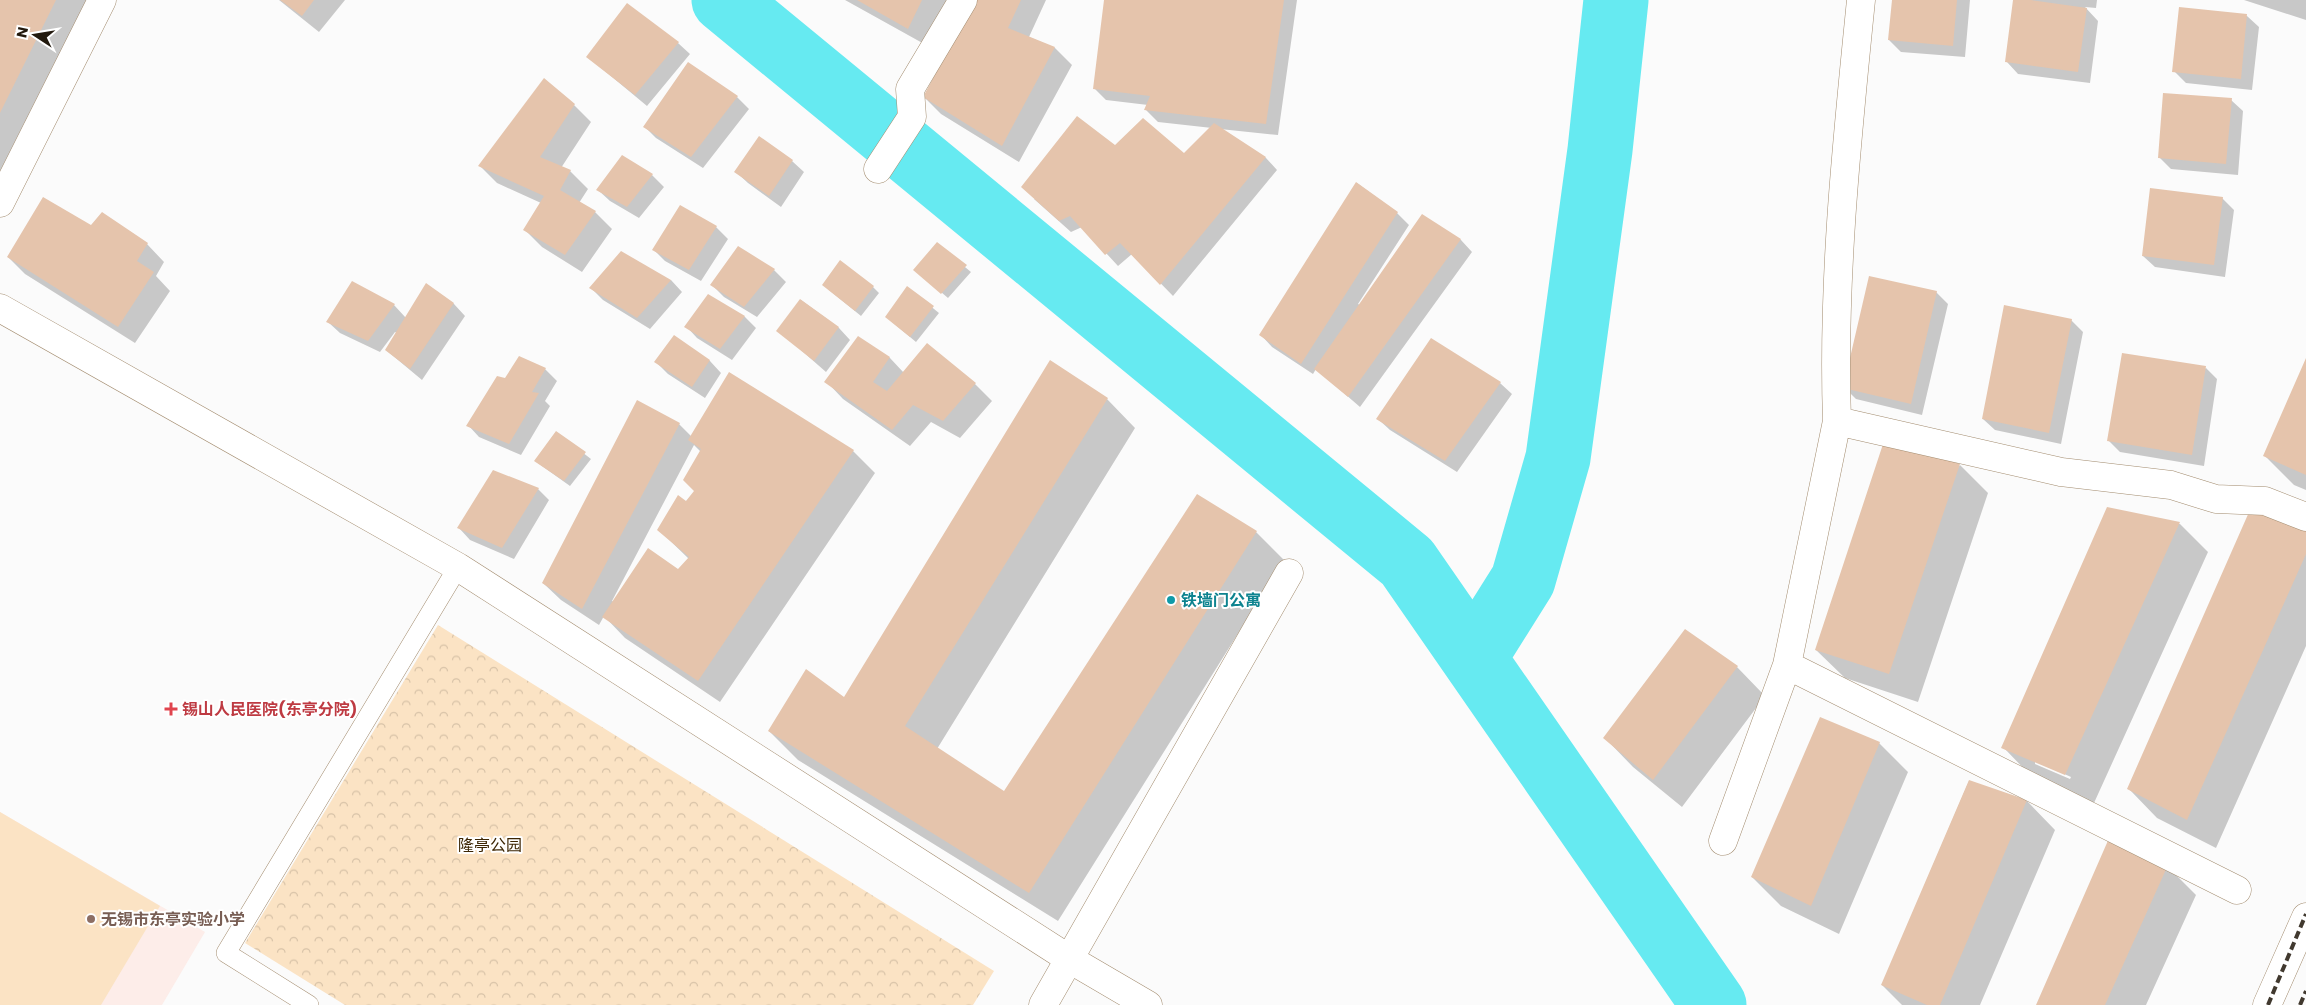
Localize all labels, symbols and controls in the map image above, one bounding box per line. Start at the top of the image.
north arrow [10,10,60,60]
text: N [11,25,33,40]
place label: 铁墙门公寓 [1181,589,1261,612]
marker: 铁墙门公寓 [1165,594,1177,606]
place label: 锡山人民医院(东亭分院) [182,698,357,721]
marker: 锡山人民医院(东亭分院) [164,702,178,716]
park label: 隆亭公园 [458,834,522,857]
place label: 无锡市东亭实验小学 [101,908,245,931]
marker: 无锡市东亭实验小学 [85,913,97,925]

